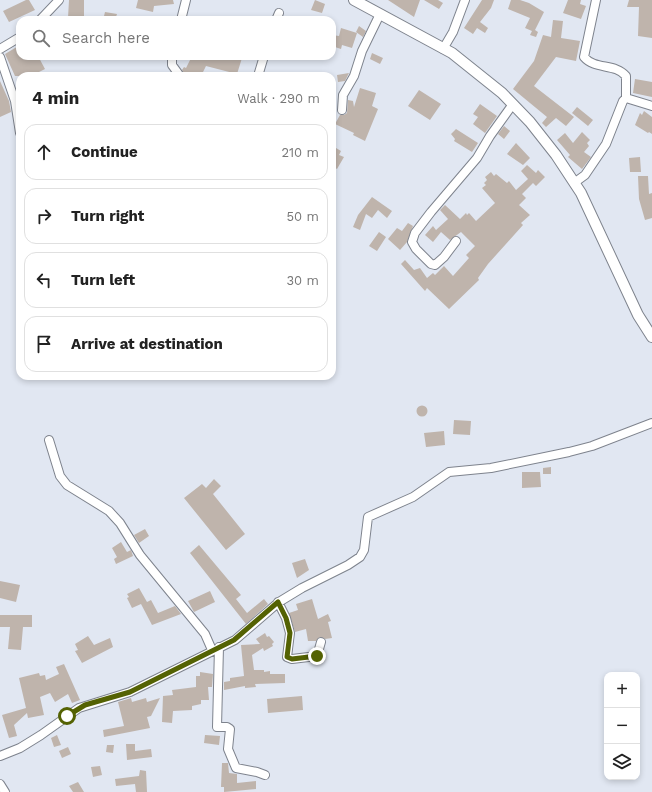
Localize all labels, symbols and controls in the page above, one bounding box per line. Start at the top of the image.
search box [16,16,336,60]
icon: search [30,27,52,49]
text: Search here [62,29,150,47]
text: 4 min [32,88,79,108]
text: Walk · 290 m [237,91,320,106]
icon: ahead [33,141,55,163]
text: Continue [71,143,138,161]
text: 210 m [281,145,319,160]
icon: right [33,205,55,227]
text: Turn right [71,207,144,225]
text: 50 m [287,209,319,224]
icon: left [33,269,55,291]
text: Turn left [71,271,135,289]
text: 30 m [287,273,319,288]
icon: arrive [33,333,55,355]
text: Arrive at destination [71,335,223,353]
route end [308,647,326,665]
map controls [604,672,640,780]
button: + [604,672,640,708]
route start [58,707,76,725]
button: − [604,708,640,744]
button: layers [604,744,640,780]

